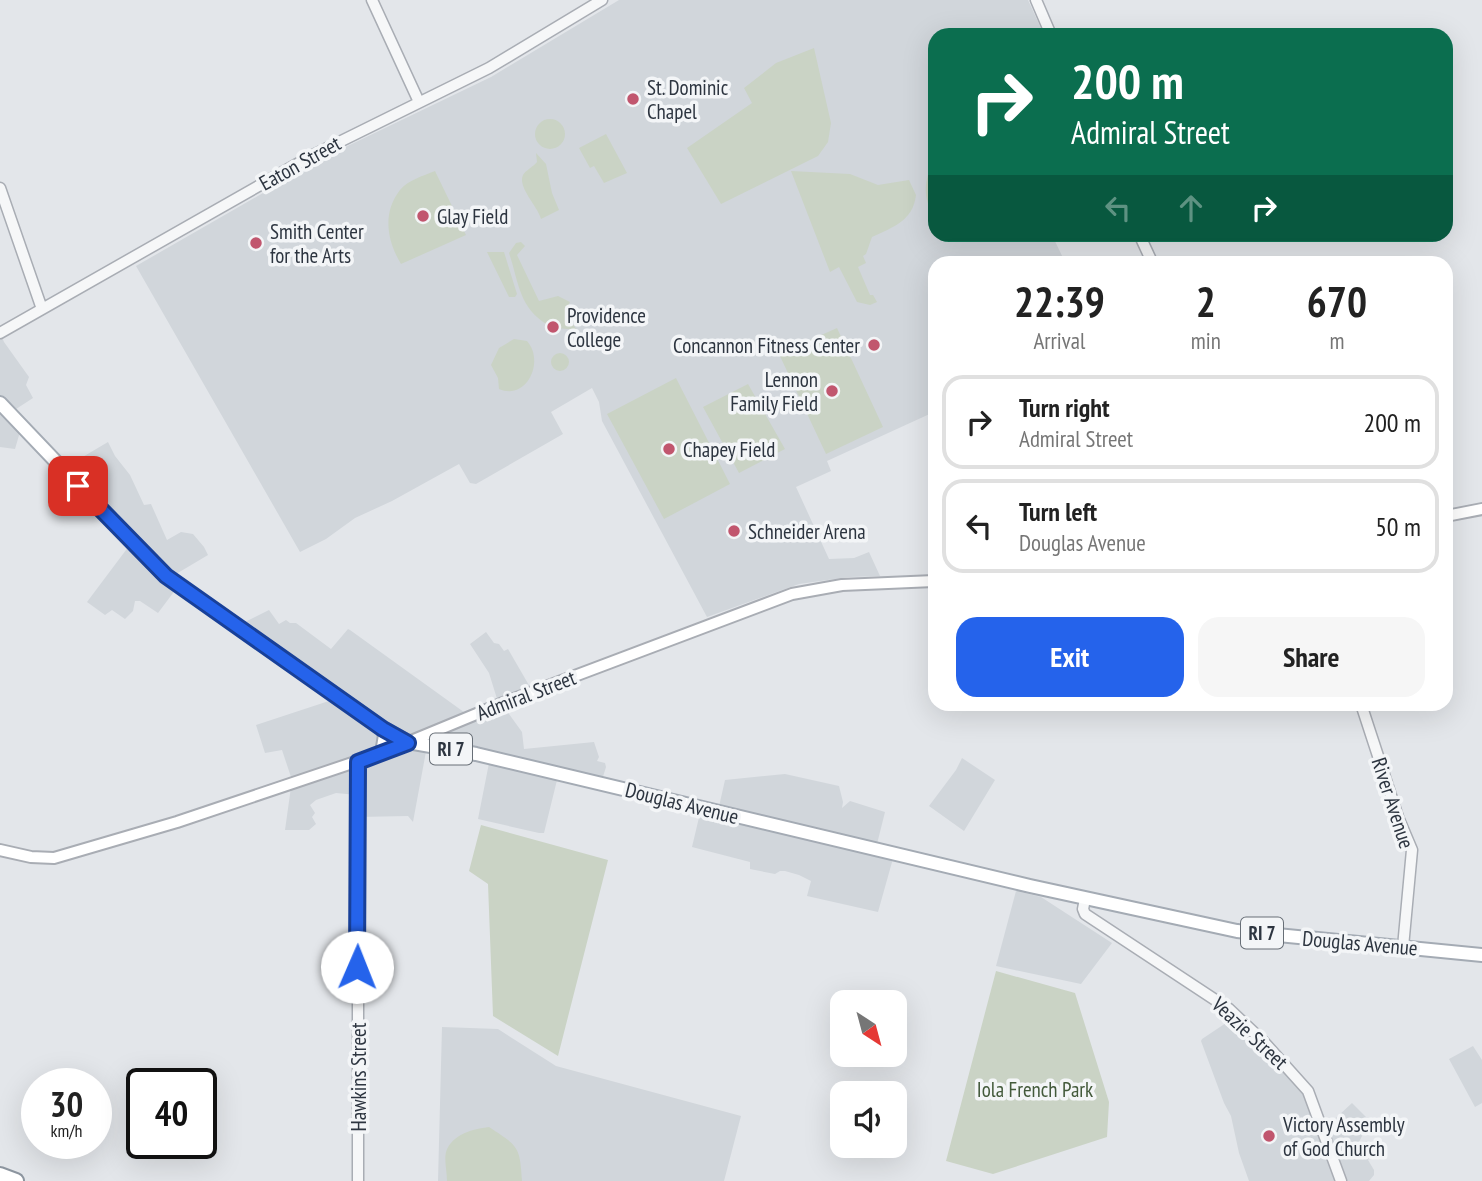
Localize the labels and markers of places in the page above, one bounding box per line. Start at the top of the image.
place label: St. Dominic Chapel [647,74,729,125]
marker: St. Dominic Chapel [625,91,641,107]
place label: Glay Field [437,203,508,230]
marker: Glay Field [415,208,431,224]
place label: Smith Center for the Arts [270,218,364,269]
marker: Smith Center for the Arts [248,235,264,251]
place label: Providence College [567,302,646,353]
marker: Providence College [545,319,561,335]
place label: Concannon Fitness Center [673,332,860,359]
marker: Concannon Fitness Center [866,337,882,353]
place label: Lennon Family Field [730,366,818,417]
marker: Lennon Family Field [824,383,840,399]
place label: Chapey Field [683,436,775,463]
marker: Chapey Field [661,441,677,457]
pin [48,456,108,516]
place label: Schneider Arena [748,518,866,545]
marker: Schneider Arena [726,523,742,539]
place label: Victory Assembly of God Church [1282,1111,1405,1162]
marker: Victory Assembly of God Church [1261,1128,1277,1144]

